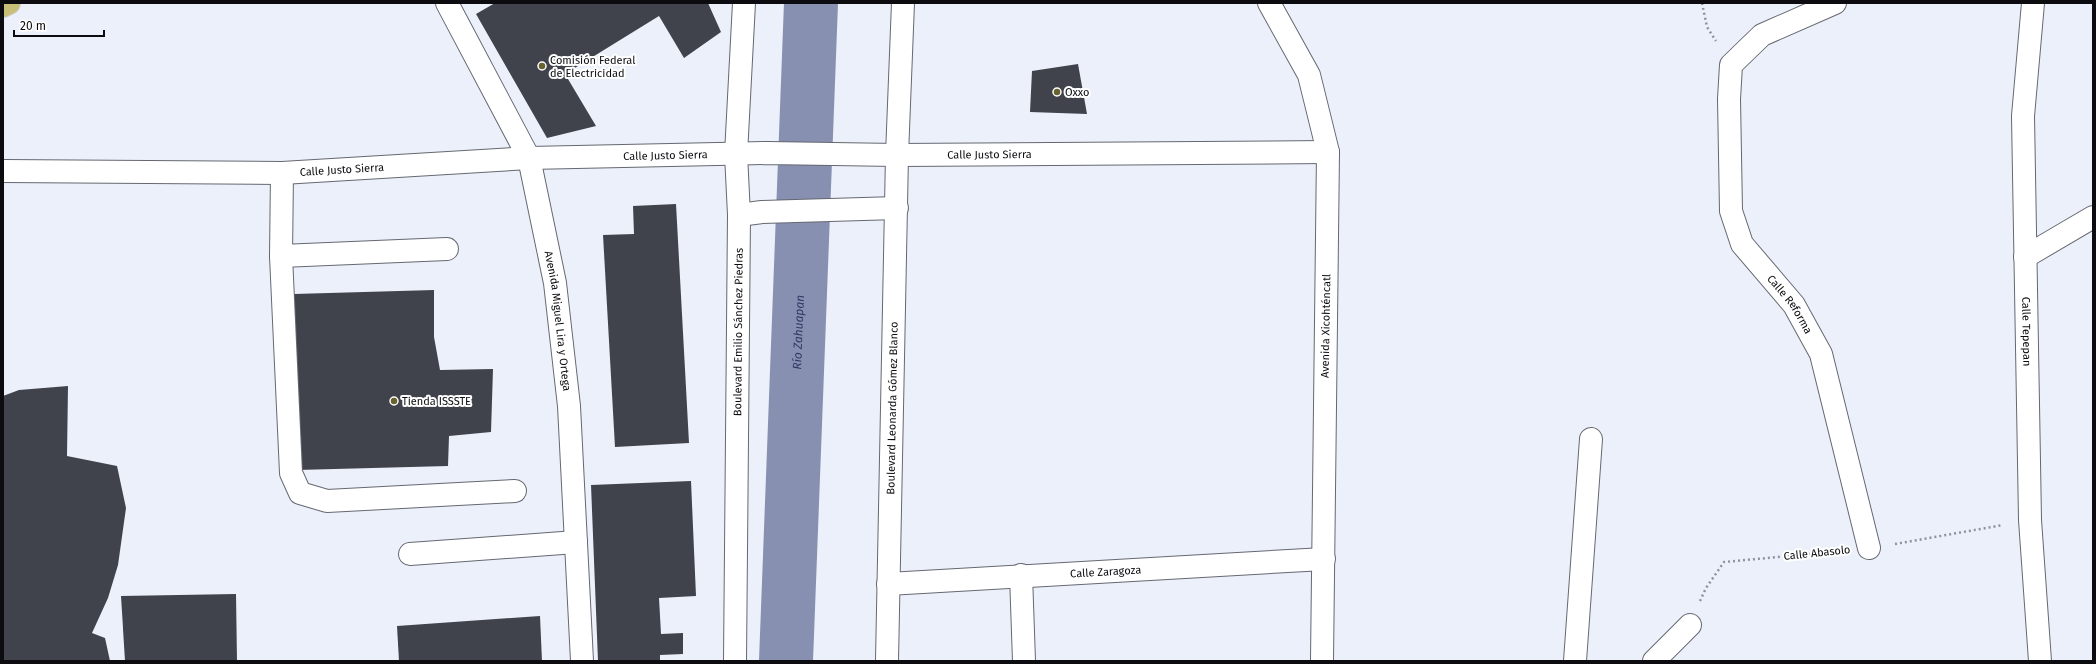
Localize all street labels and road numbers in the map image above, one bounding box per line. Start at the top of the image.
street label: Calle Justo Sierra [623,148,708,163]
street label: Calle Justo Sierra [947,148,1032,161]
street label: Calle Justo Sierra [299,160,384,178]
street label: Boulevard Emilio Sánchez Piedras [731,248,745,416]
street label: Avenida Miguel Lira y Ortega [542,250,574,392]
street label: Calle Reforma [1765,272,1815,336]
street label: Avenida Xicohténcatl [1319,274,1333,378]
street label: Calle Tepepan [2020,297,2034,367]
street label: Boulevard Leonarda Gómez Blanco [884,321,900,495]
street label: Calle Abasolo [1783,543,1851,563]
street label: Calle Zaragoza [1070,563,1142,580]

